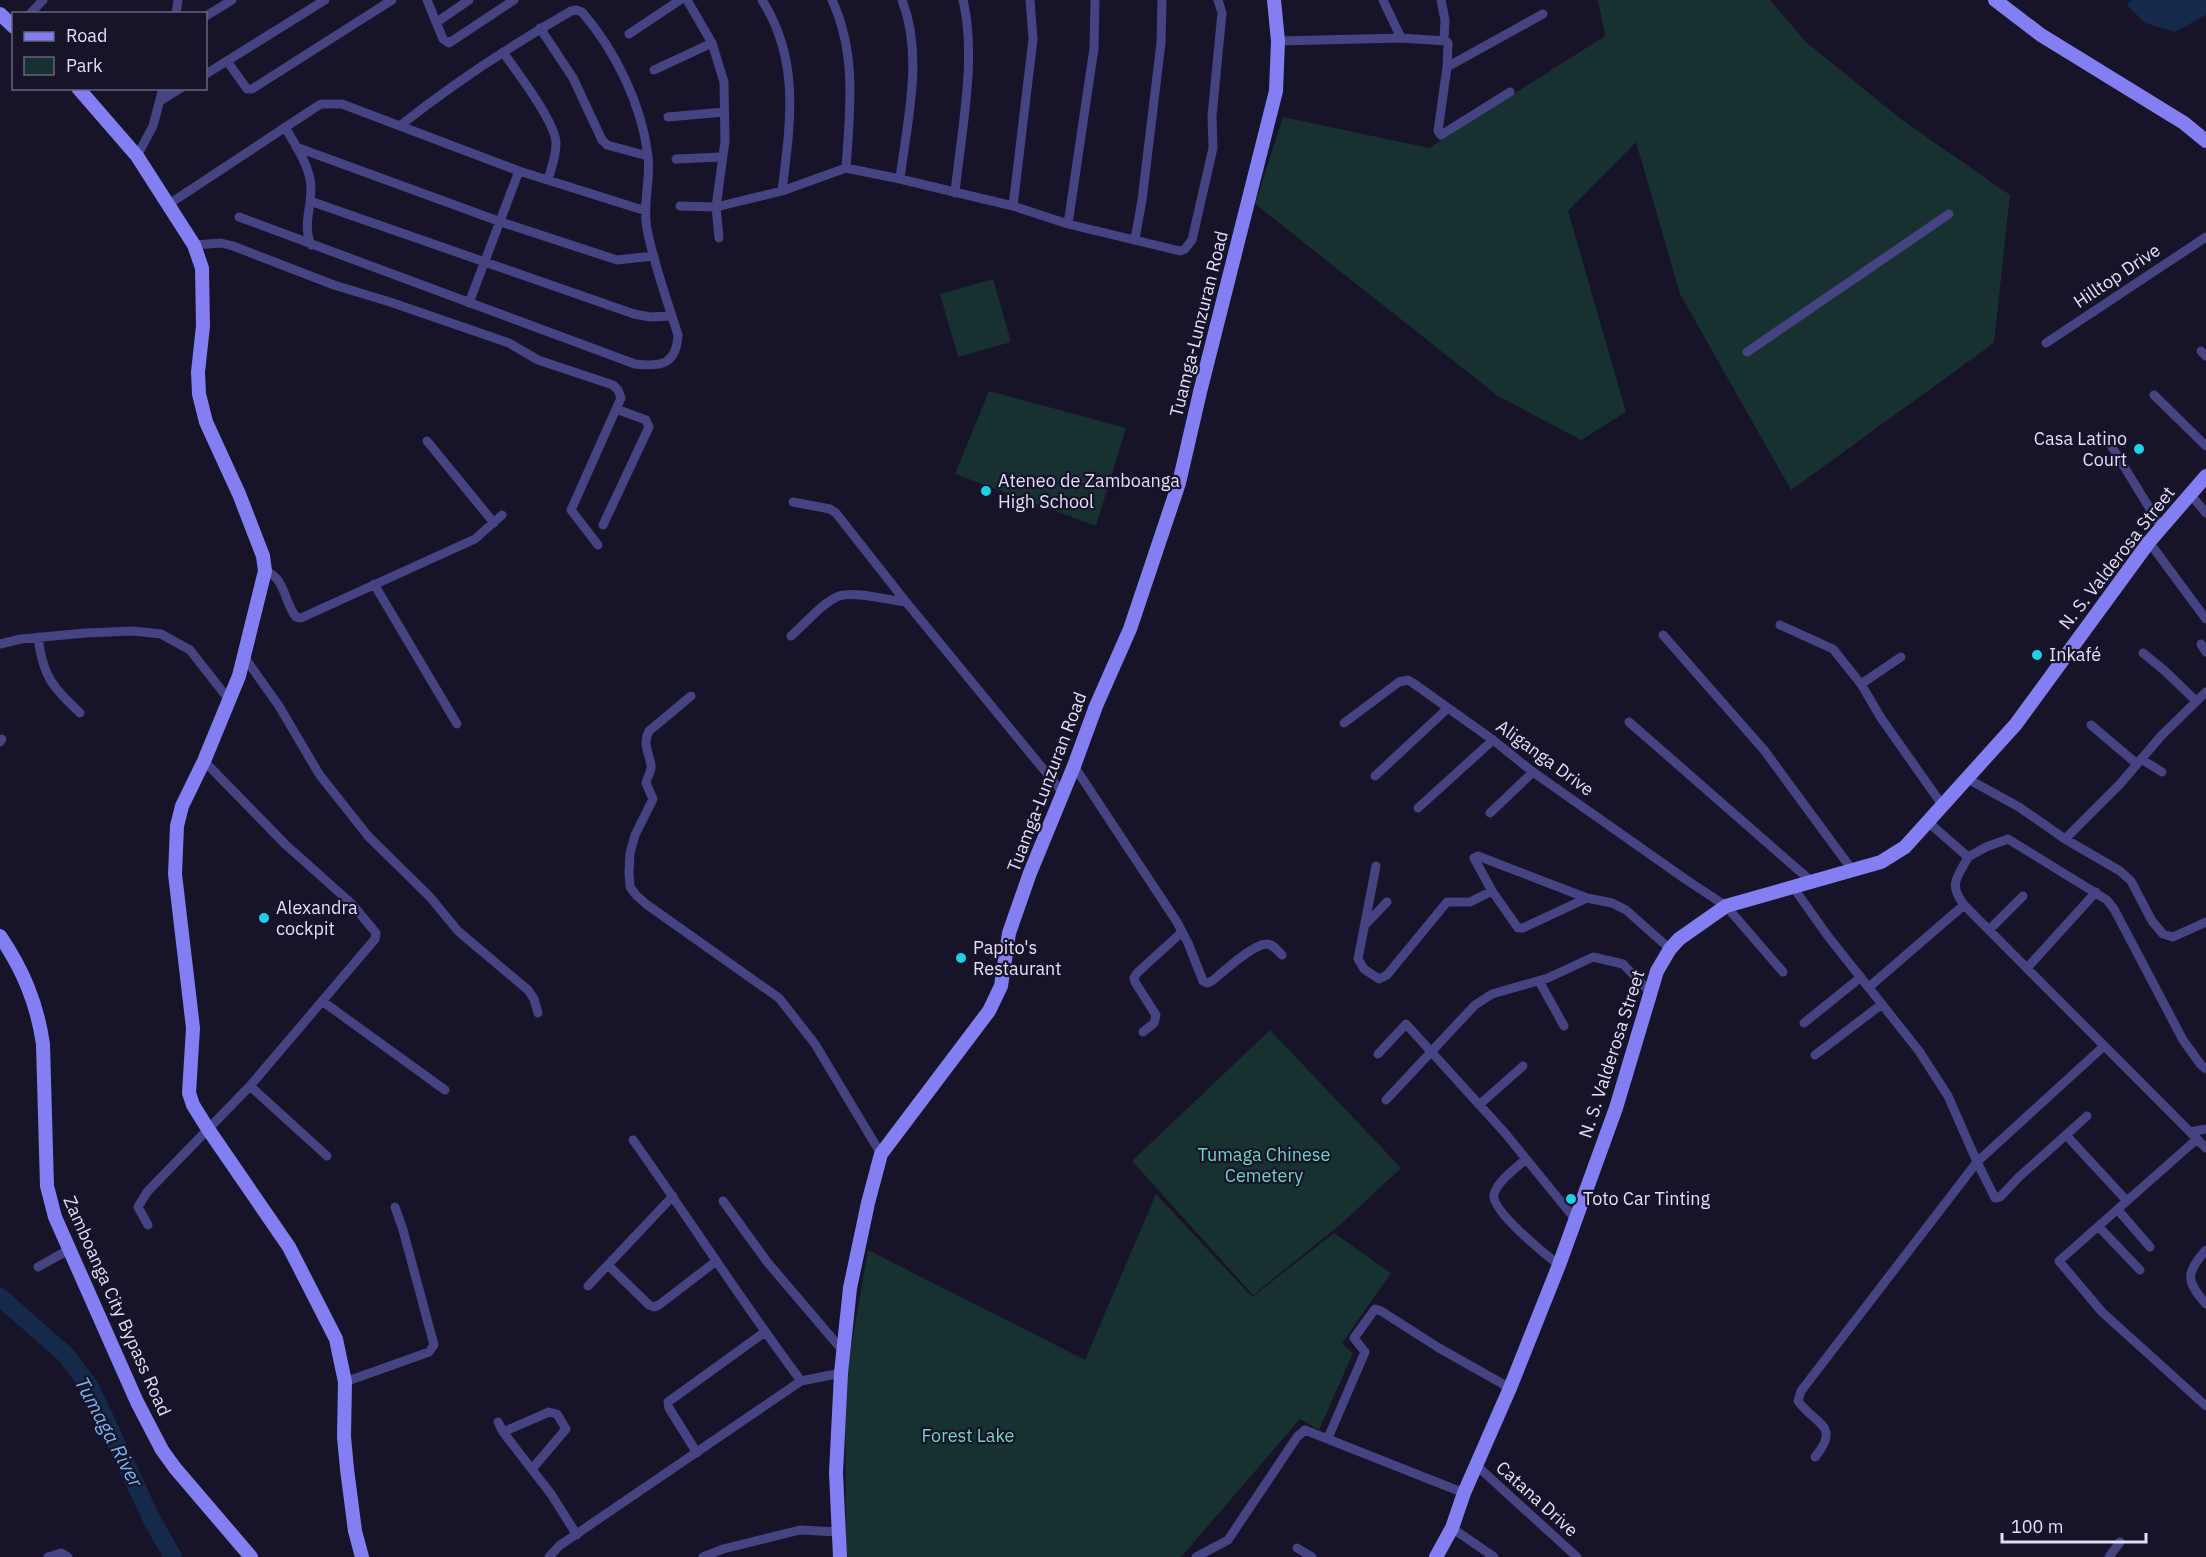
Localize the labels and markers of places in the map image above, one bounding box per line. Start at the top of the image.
place label: Casa Latino Court [2034,427,2127,471]
marker: Casa Latino Court [2132,442,2146,456]
place label: Ateneo de Zamboanga High School [998,469,1180,513]
marker: Ateneo de Zamboanga High School [979,484,993,498]
place label: Inkafé [2049,643,2101,666]
marker: Inkafé [2030,648,2044,662]
place label: Alexandra cockpit [276,896,358,940]
marker: Alexandra cockpit [257,911,271,925]
place label: Papito's Restaurant [973,936,1062,980]
marker: Papito's Restaurant [954,951,968,965]
place label: Toto Car Tinting [1583,1187,1710,1210]
marker: Toto Car Tinting [1564,1192,1578,1206]

